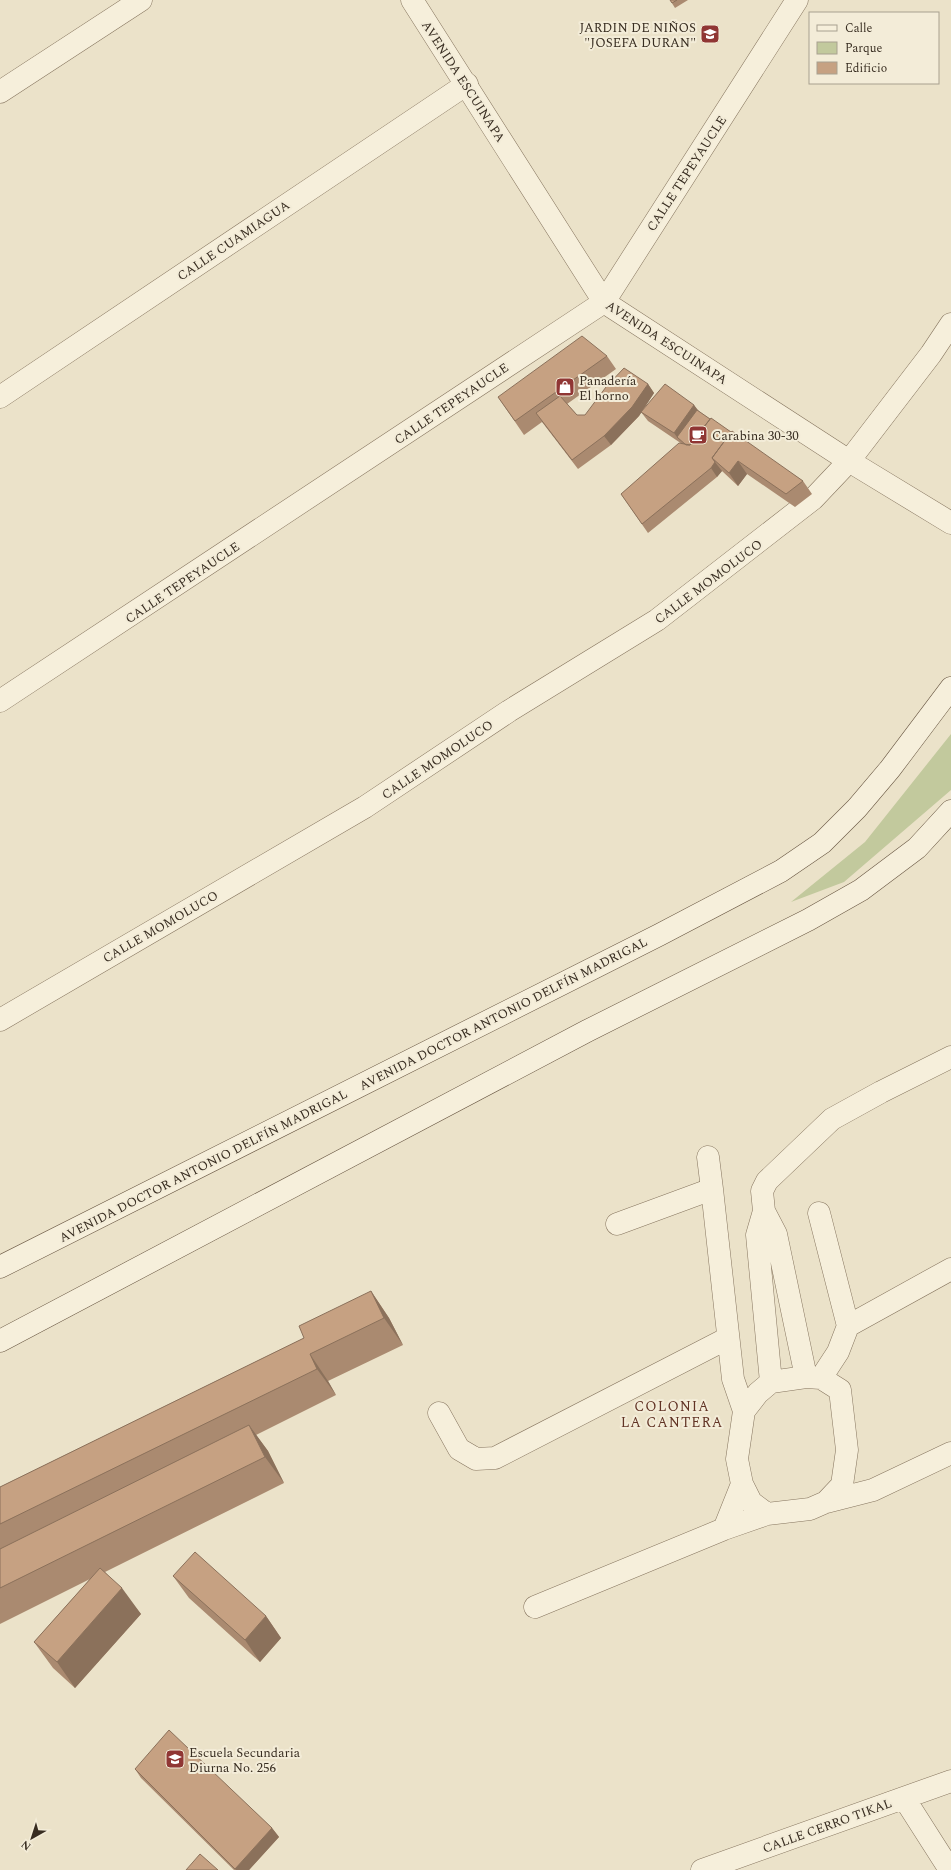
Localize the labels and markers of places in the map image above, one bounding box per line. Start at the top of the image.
place label: JARDIN DE NIÑOS "JOSEFA DURAN" [579,18,696,53]
school or university icon: JARDIN DE NIÑOS "JOSEFA DURAN" [699,23,721,45]
place label: Panadería El horno [579,371,637,406]
shop icon: Panadería El horno [554,376,576,398]
cafe icon: Carabina 30-30 [687,424,709,446]
place label: Carabina 30-30 [712,426,799,446]
place label: Escuela Secundaria Diurna No. 256 [189,1743,301,1778]
school or university icon: Escuela Secundaria Diurna No. 256 [164,1748,186,1770]

